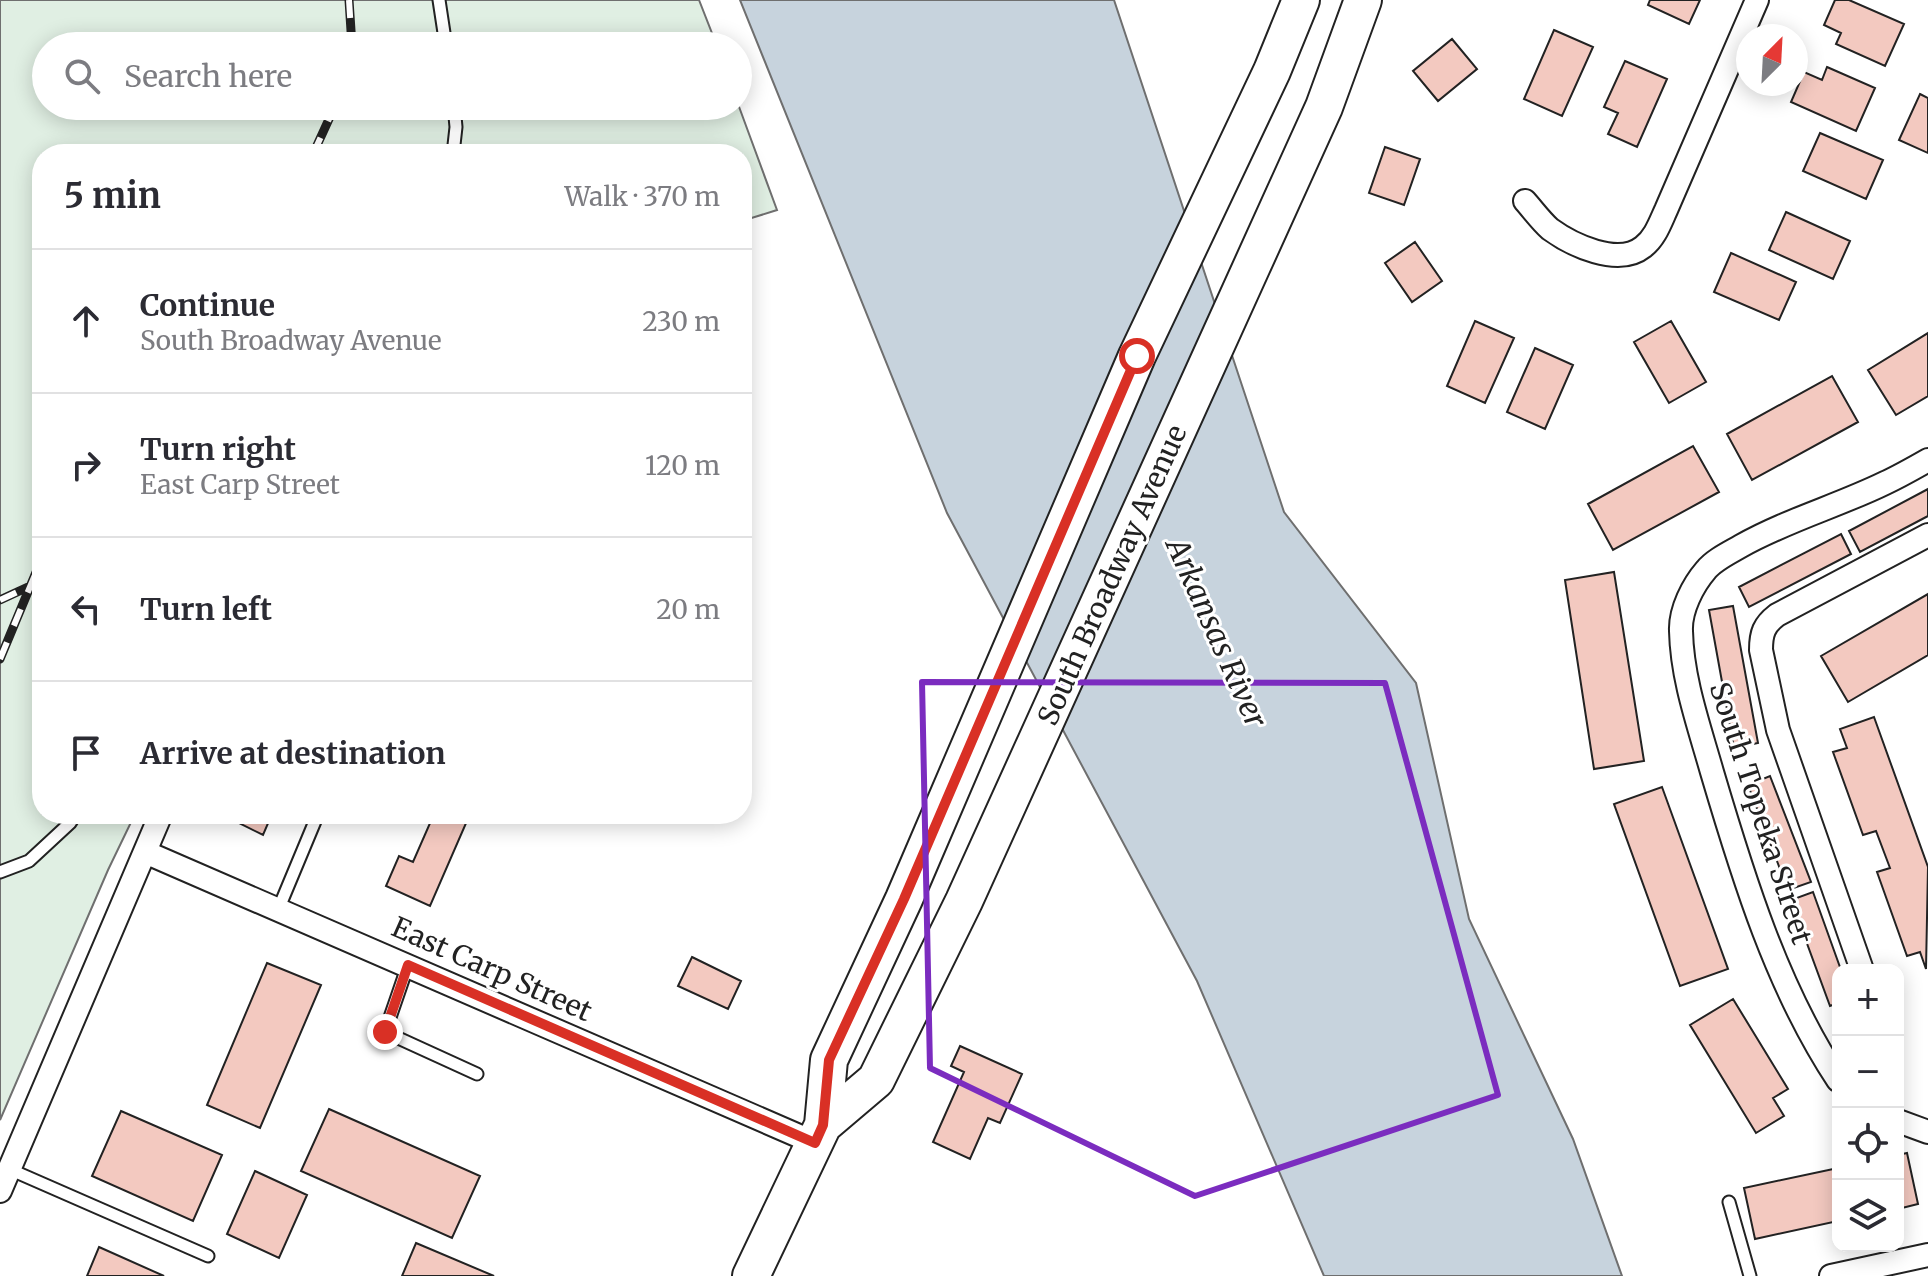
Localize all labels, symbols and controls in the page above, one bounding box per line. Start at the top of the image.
north arrow [1736,24,1808,96]
search box [32,32,752,120]
icon: search [60,54,104,98]
text: Search here [124,57,292,95]
text: 5 min [64,175,161,217]
text: Walk · 370 m [564,180,720,213]
text: Continue [140,286,275,324]
icon: ahead [64,299,108,343]
text: 230 m [642,305,720,338]
text: South Broadway Avenue [140,324,442,357]
route start [1119,338,1155,374]
street label: South Broadway Avenue [1029,419,1195,731]
text: Turn right [140,430,296,468]
icon: right [64,443,108,487]
text: 120 m [645,449,720,482]
text: East Carp Street [140,468,340,501]
water label: Arkansas River [1157,530,1276,734]
icon: left [64,587,108,631]
text: Turn left [140,590,272,628]
text: 20 m [656,593,720,626]
street label: South Topeka Street [1702,677,1820,949]
icon: arrive [64,731,108,775]
text: Arrive at destination [140,734,446,772]
street label: East Carp Street [386,909,598,1029]
map controls [1832,964,1904,1252]
button: + [1832,964,1904,1036]
route end [367,1014,403,1050]
button: − [1832,1036,1904,1108]
button: locate [1832,1108,1904,1180]
button: layers [1832,1180,1904,1252]

